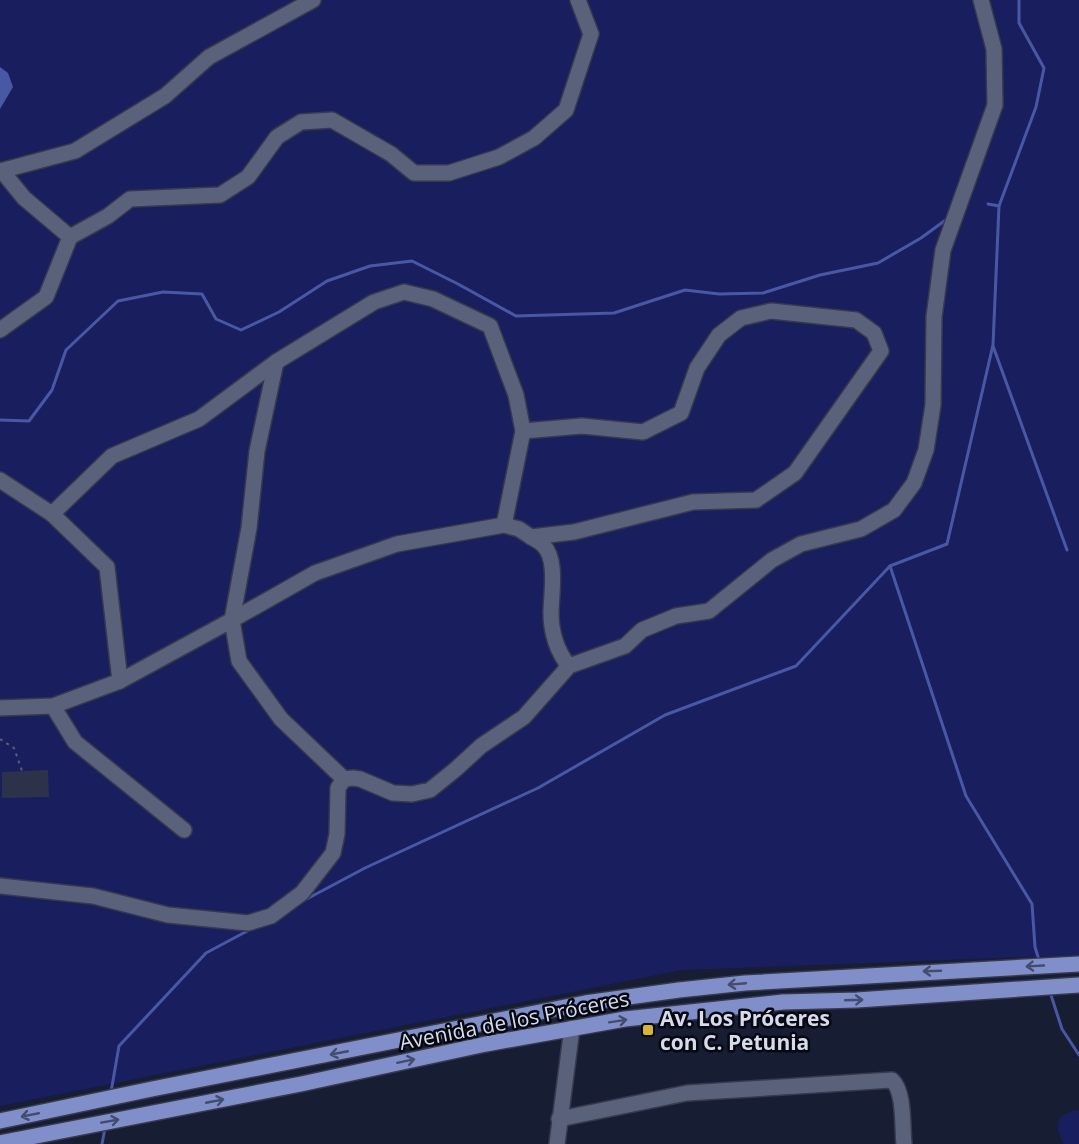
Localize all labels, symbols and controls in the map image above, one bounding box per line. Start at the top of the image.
one-way arrow [1025,961,1045,972]
one-way arrow [923,966,943,977]
one-way arrow [728,979,748,990]
street label: Avenida de los Próceres [397,984,631,1056]
one-way arrow [843,994,863,1005]
place label: Av. Los Próceres con C. Petunia [660,1004,830,1056]
one-way arrow [607,1015,627,1026]
marker: Av. Los Próceres con C. Petunia [641,1023,655,1037]
one-way arrow [329,1047,349,1058]
one-way arrow [396,1055,415,1067]
one-way arrow [205,1095,224,1106]
one-way arrow [21,1110,40,1121]
one-way arrow [100,1115,120,1126]

